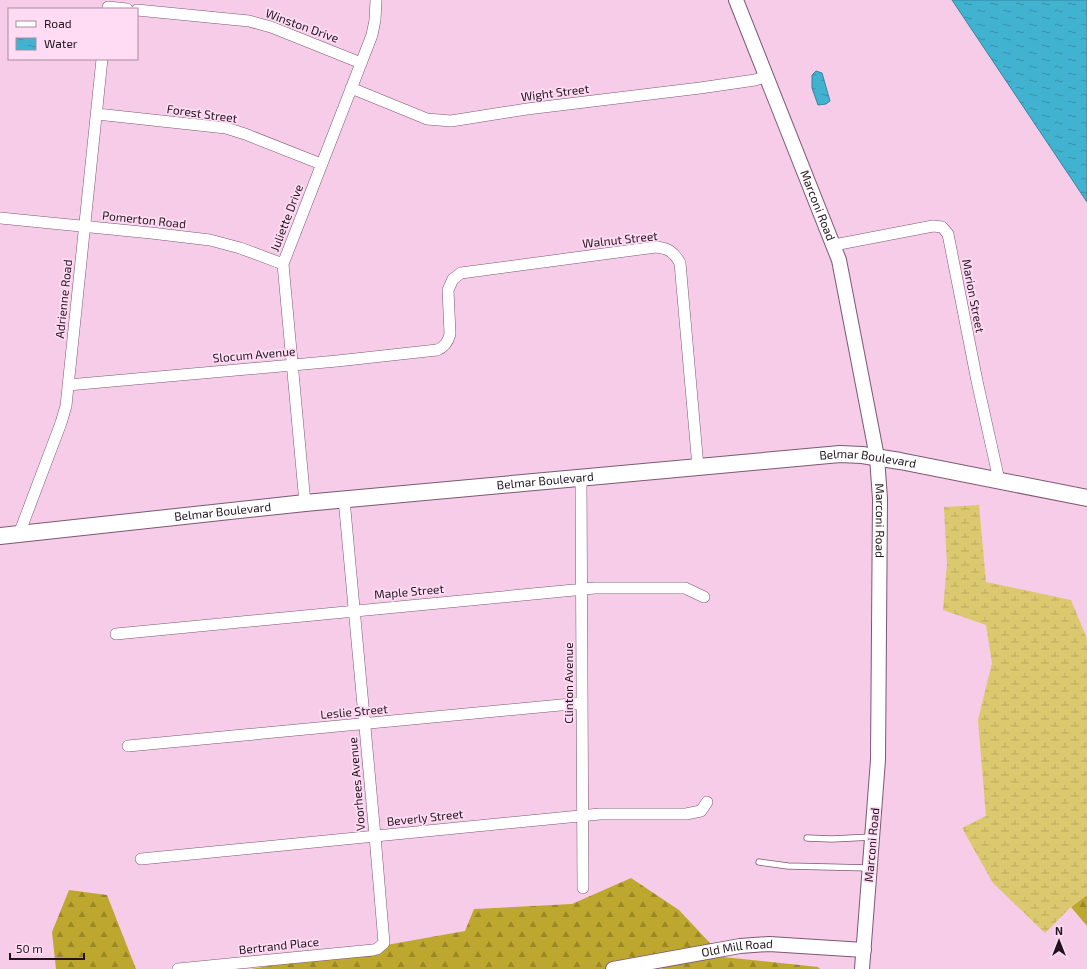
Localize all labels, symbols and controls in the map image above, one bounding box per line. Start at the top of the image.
street label: Winston Drive [264,5,341,45]
legend [8,8,138,60]
text: Road [44,16,72,30]
text: Water [44,36,78,50]
street label: Wight Street [520,81,590,103]
street label: Forest Street [166,101,239,125]
street label: Marconi Road [798,168,839,242]
street label: Juliette Drive [267,182,305,253]
street label: Pomerton Road [101,208,187,230]
street label: Walnut Street [581,228,659,250]
street label: Marion Street [960,258,988,334]
street label: Adrienne Road [52,259,74,339]
street label: Slocum Avenue [212,343,296,365]
street label: Belmar Boulevard [819,446,917,470]
street label: Belmar Boulevard [496,469,594,491]
street label: Marconi Road [873,483,888,558]
street label: Belmar Boulevard [173,499,272,523]
street label: Maple Street [373,581,445,601]
street label: Clinton Avenue [561,642,575,724]
street label: Leslie Street [320,701,389,721]
street label: Voorhees Avenue [345,737,367,831]
street label: Beverly Street [386,806,464,828]
street label: Marconi Road [861,807,881,883]
north arrow [1039,921,1079,961]
text: N [1055,924,1063,937]
street label: Bertrand Place [238,934,320,956]
scale bar [10,935,84,961]
street label: Old Mill Road [700,936,773,959]
text: 50 m [16,941,43,955]

